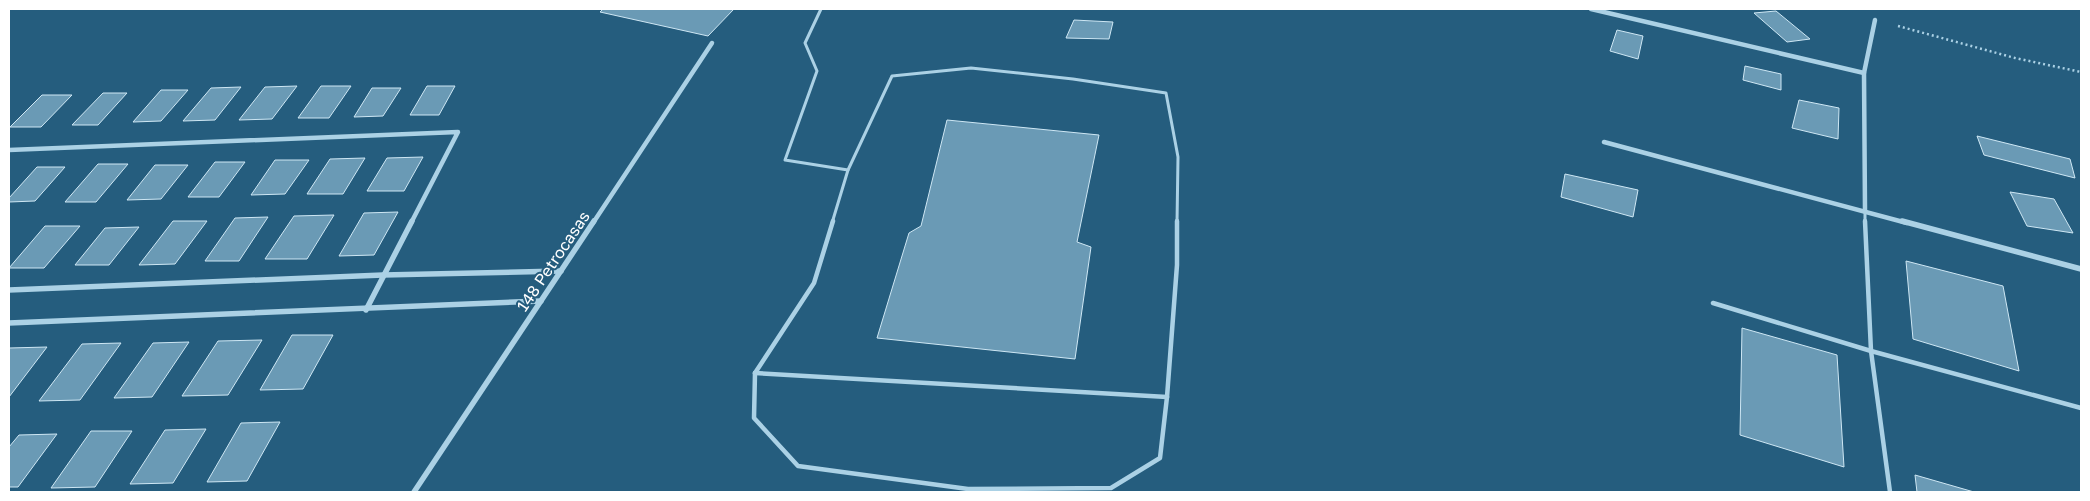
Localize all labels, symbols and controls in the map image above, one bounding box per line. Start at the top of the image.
street label: 148 Petrocasas [512,207,594,315]

